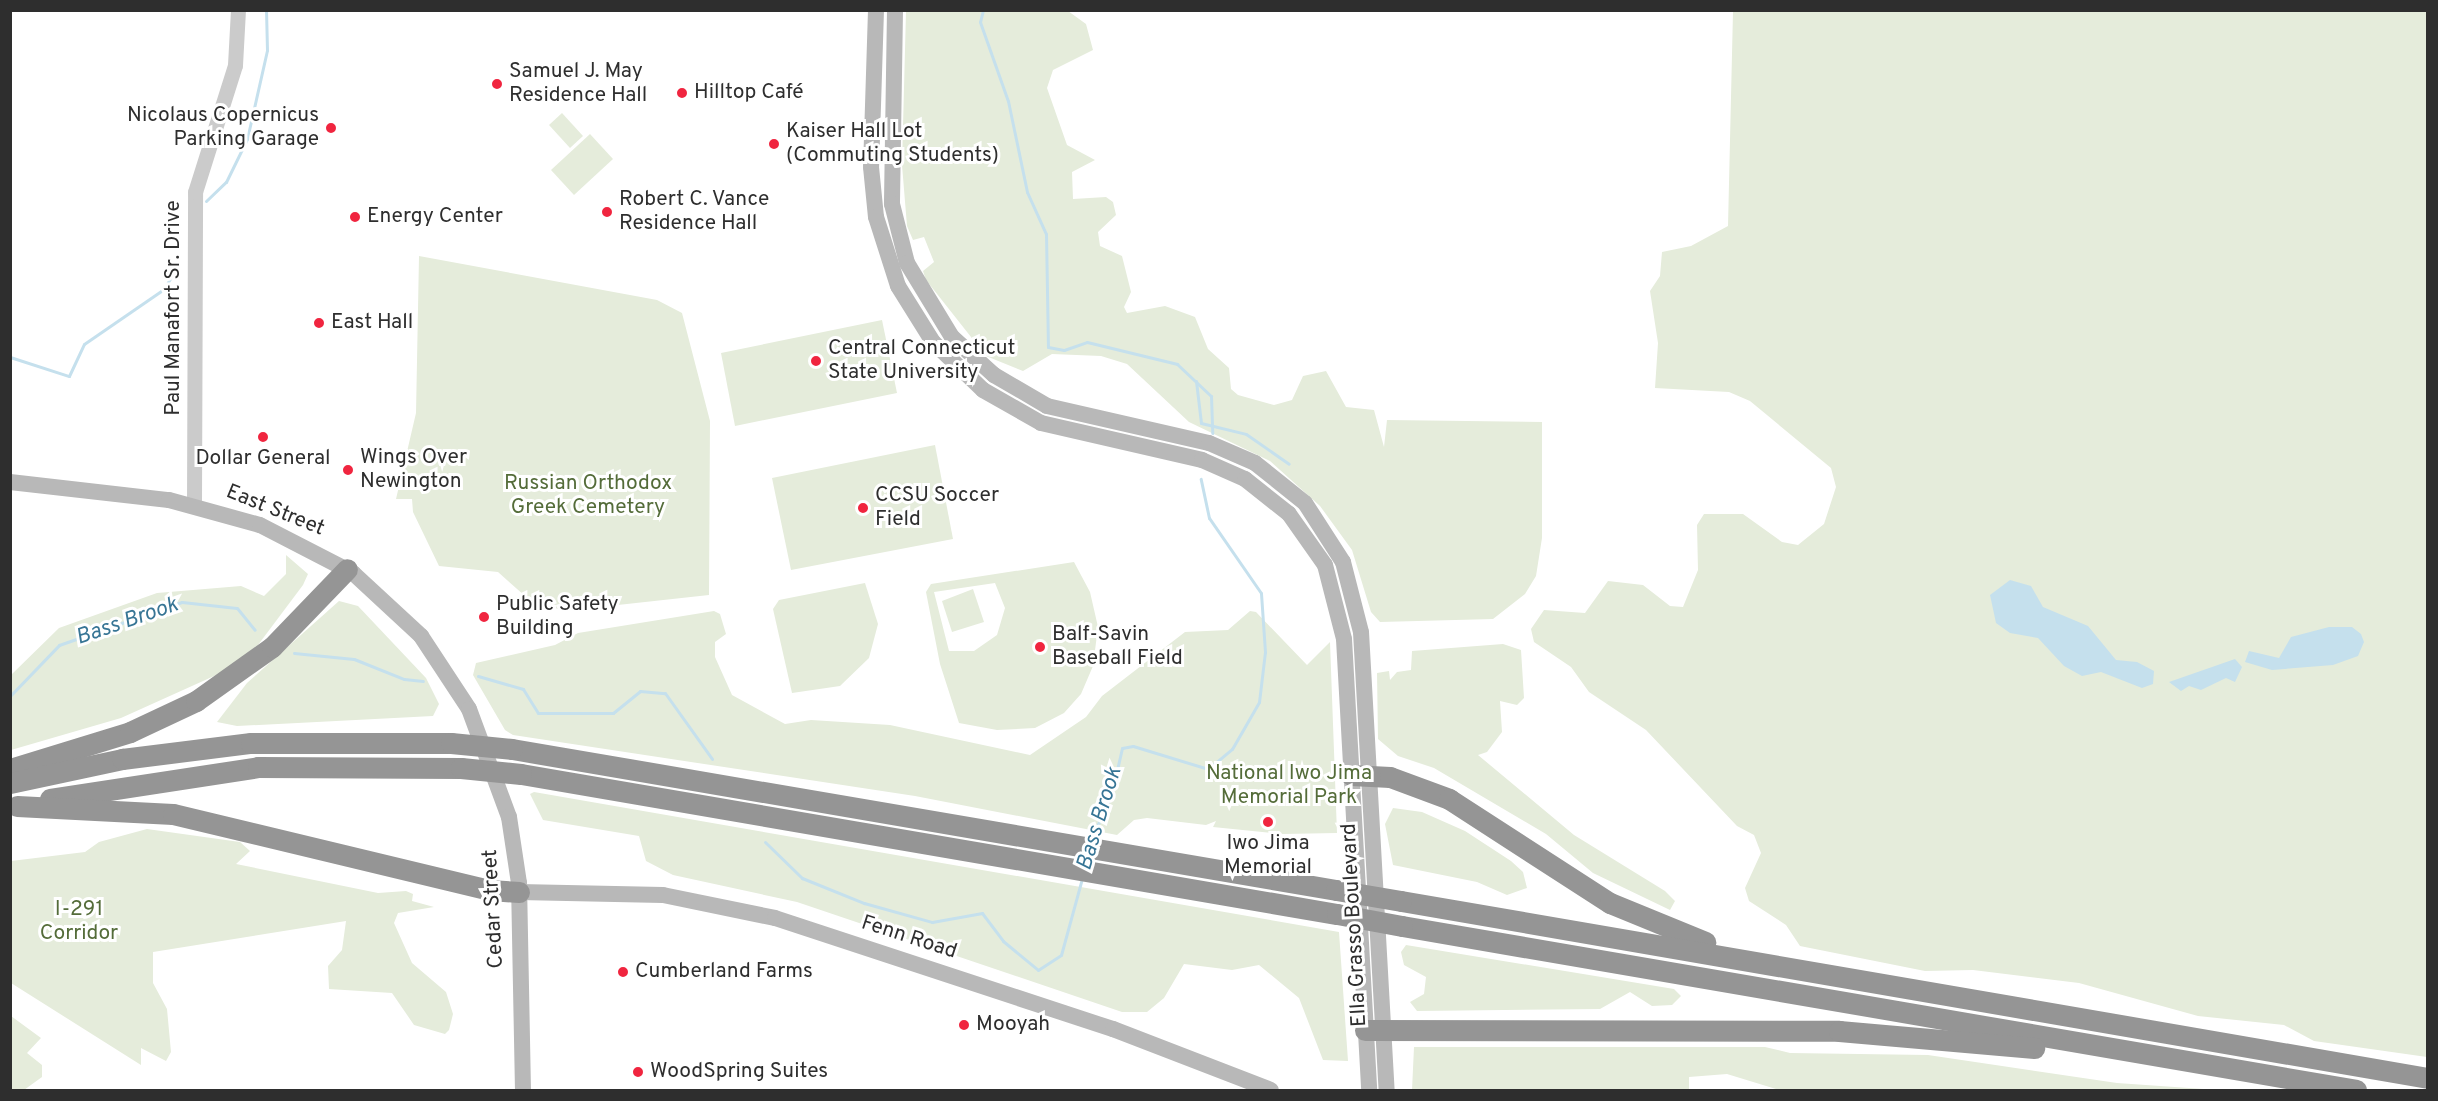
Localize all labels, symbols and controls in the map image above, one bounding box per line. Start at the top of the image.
place label: Samuel J. May Residence Hall [509,59,647,109]
marker: Samuel J. May Residence Hall [490,77,504,91]
place label: Hilltop Café [694,80,804,106]
marker: Hilltop Café [675,86,689,100]
place label: Nicolaus Copernicus Parking Garage [127,103,319,153]
place label: Kaiser Hall Lot (Commuting Students) [786,119,999,169]
marker: Nicolaus Copernicus Parking Garage [324,121,338,135]
marker: Kaiser Hall Lot (Commuting Students) [767,137,781,151]
place label: Robert C. Vance Residence Hall [619,187,770,237]
street label: Paul Manafort Sr. Drive [161,200,187,416]
place label: Energy Center [367,204,503,230]
marker: Robert C. Vance Residence Hall [600,205,614,219]
marker: Energy Center [348,210,362,224]
place label: East Hall [331,310,413,336]
marker: East Hall [312,316,326,330]
place label: Central Connecticut State University [828,336,1015,386]
marker: Central Connecticut State University [809,354,823,368]
marker: Dollar General [256,430,270,444]
place label: Wings Over Newington [360,445,467,495]
place label: Dollar General [195,446,331,472]
marker: Wings Over Newington [341,463,355,477]
park label: Russian Orthodox Greek Cemetery [504,471,672,521]
street label: East Street [222,480,328,542]
place label: CCSU Soccer Field [875,483,999,533]
marker: CCSU Soccer Field [856,501,870,515]
water label: Bass Brook [72,592,182,652]
place label: Public Safety Building [496,592,619,642]
marker: Public Safety Building [477,610,491,624]
place label: Balf-Savin Baseball Field [1052,622,1183,672]
marker: Balf-Savin Baseball Field [1033,640,1047,654]
park label: National Iwo Jima Memorial Park [1206,761,1372,811]
water label: Bass Brook [1072,764,1128,874]
marker: Iwo Jima Memorial [1261,815,1275,829]
street label: Ella Grasso Boulevard [1337,823,1373,1027]
place label: Iwo Jima Memorial [1224,831,1312,881]
street label: Cedar Street [478,849,510,969]
park label: I-291 Corridor [40,897,118,947]
street label: Fenn Road [858,911,960,965]
place label: Cumberland Farms [635,959,813,985]
marker: Cumberland Farms [616,965,630,979]
place label: Mooyah [976,1012,1050,1038]
marker: Mooyah [957,1018,971,1032]
place label: WoodSpring Suites [650,1059,828,1085]
marker: WoodSpring Suites [631,1065,645,1079]

